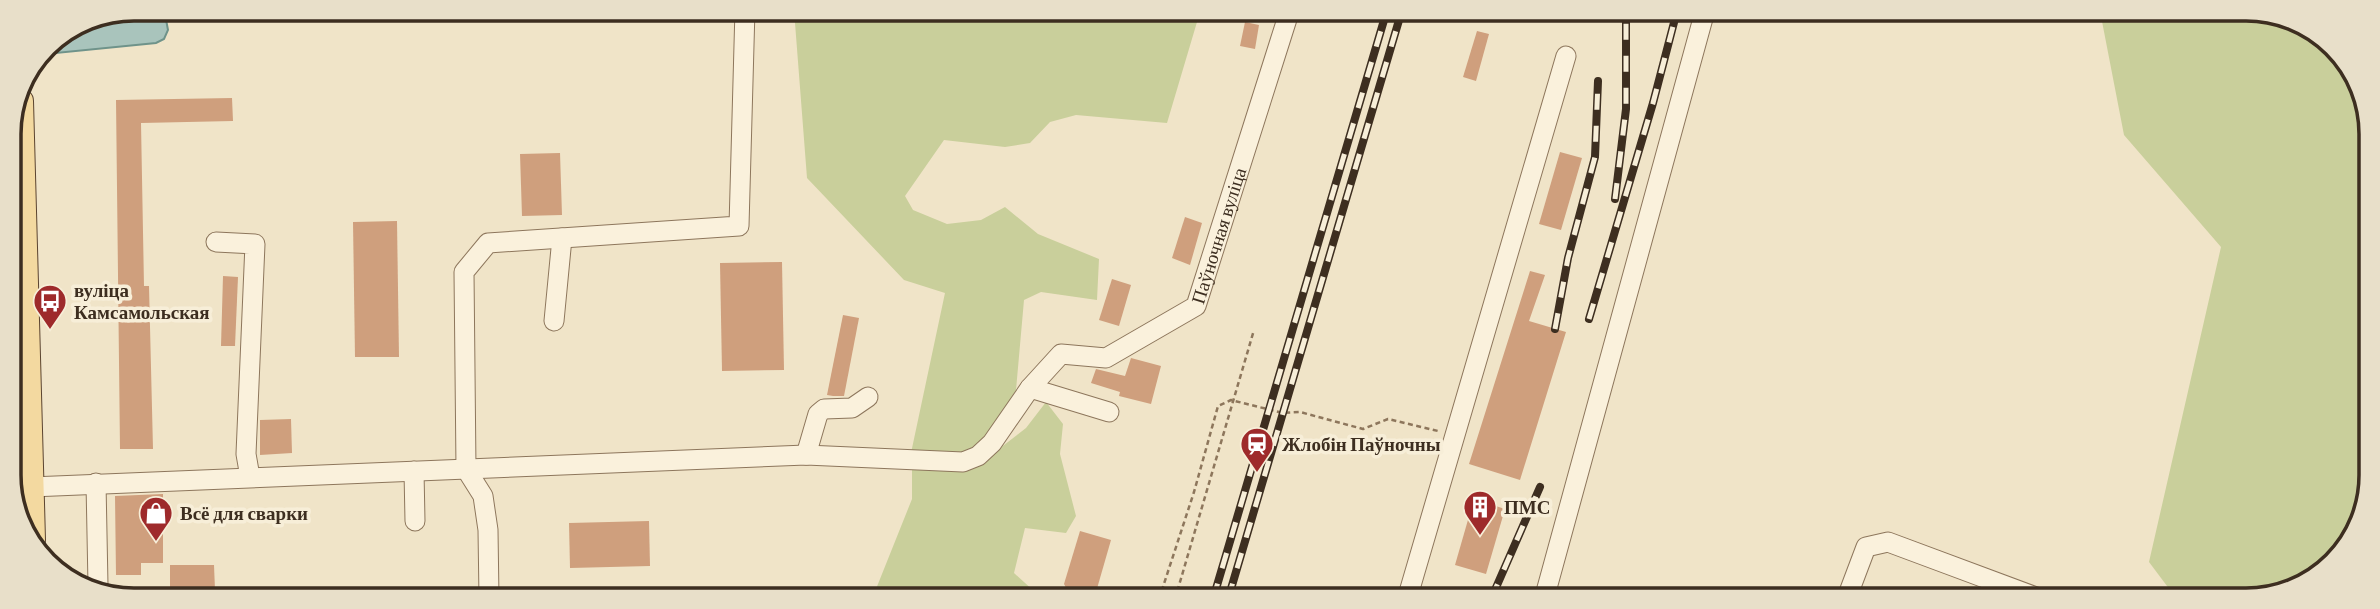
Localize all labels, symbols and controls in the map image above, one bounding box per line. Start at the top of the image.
street label: Паўночная вуліца [1187,164,1250,306]
place label: вуліца Камсамольская [74,280,210,323]
bus stop icon: вуліца Камсамольская [31,282,69,331]
station icon: Жлобін Паўночны [1238,425,1276,474]
place label: Жлобін Паўночны [1282,434,1441,455]
building icon: ПМС [1461,488,1499,537]
shop icon: Всё для сварки [137,494,175,543]
place label: ПМС [1504,497,1550,518]
place label: Всё для сварки [180,503,308,524]

